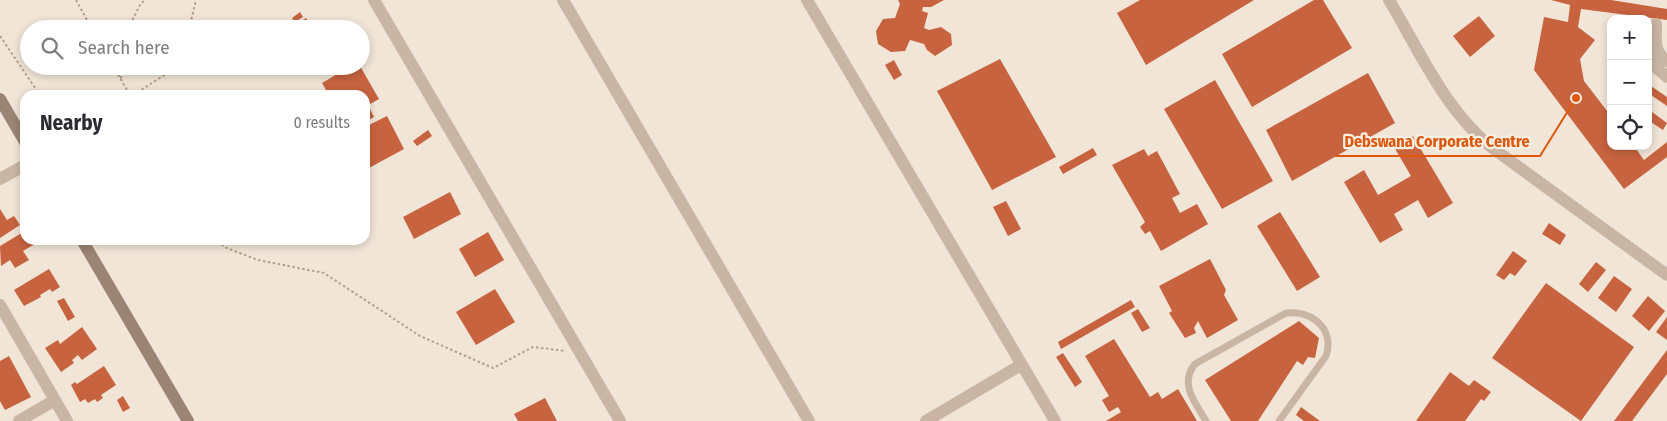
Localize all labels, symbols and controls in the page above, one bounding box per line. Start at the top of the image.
map controls [1607,15,1652,150]
button: + [1607,15,1652,60]
search box [20,20,370,75]
icon: search [38,34,66,62]
text: Search here [78,36,170,59]
button: − [1607,60,1652,105]
button: locate [1607,105,1652,150]
text: Nearby [40,110,102,136]
text: 0 results [293,113,350,132]
callout: Debswana Corporate Centre [1335,125,1540,156]
text: Debswana Corporate Centre [1344,132,1530,151]

